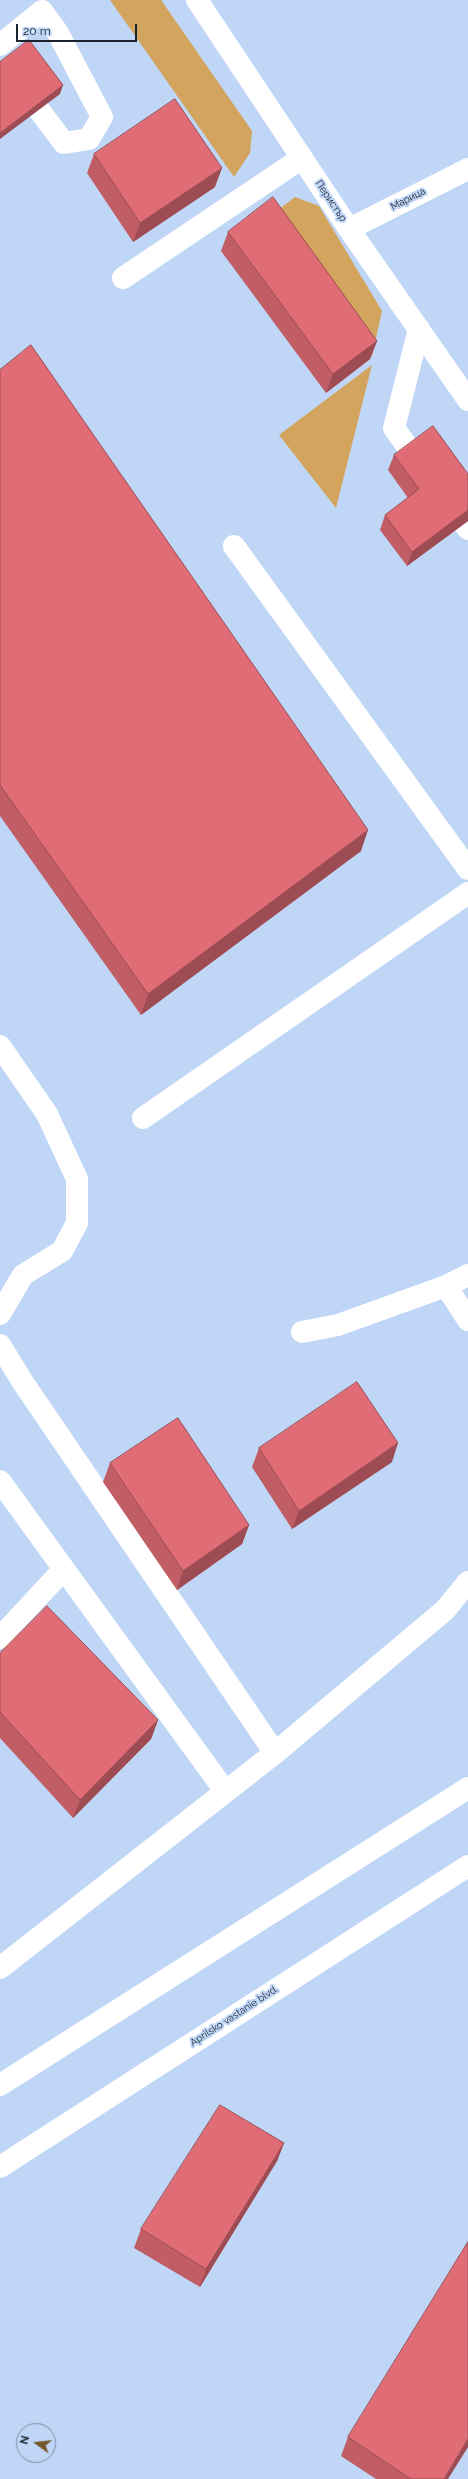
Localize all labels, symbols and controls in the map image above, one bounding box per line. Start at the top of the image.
scale bar [18,16,139,42]
text: 20 m [23,24,51,38]
street label: Перистър [313,178,349,224]
street label: Марица [389,185,427,213]
street label: Aprilsko vastanie blvd. [188,1983,280,2049]
north arrow [16,2423,56,2463]
text: N [18,2434,32,2446]

